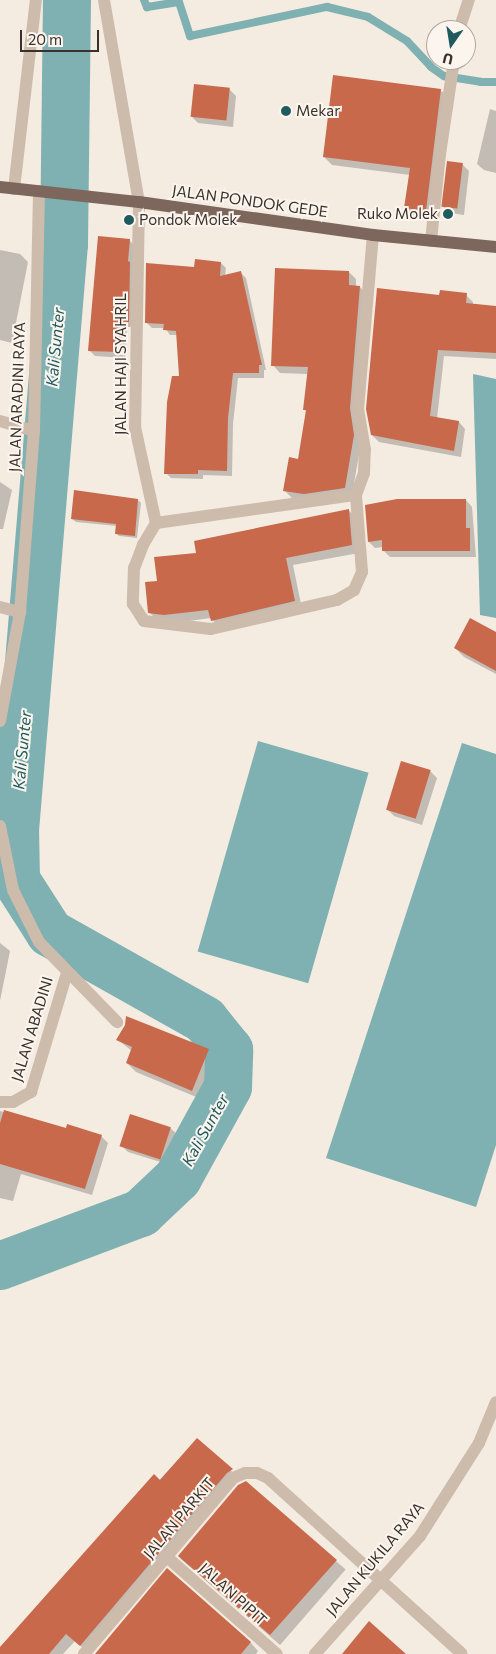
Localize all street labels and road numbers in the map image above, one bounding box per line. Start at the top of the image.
street label: JALAN PONDOK GEDE [171,181,329,221]
street label: JALAN HAJI SYAHRIL [112,293,130,435]
street label: JALAN ARADINI RAYA [5,322,29,472]
street label: JALAN ABADINI [7,974,57,1084]
street label: JALAN PARKIT [140,1474,218,1562]
street label: JALAN KUKILA RAYA [322,1499,428,1619]
street label: JALAN PIPIT [196,1559,270,1629]

